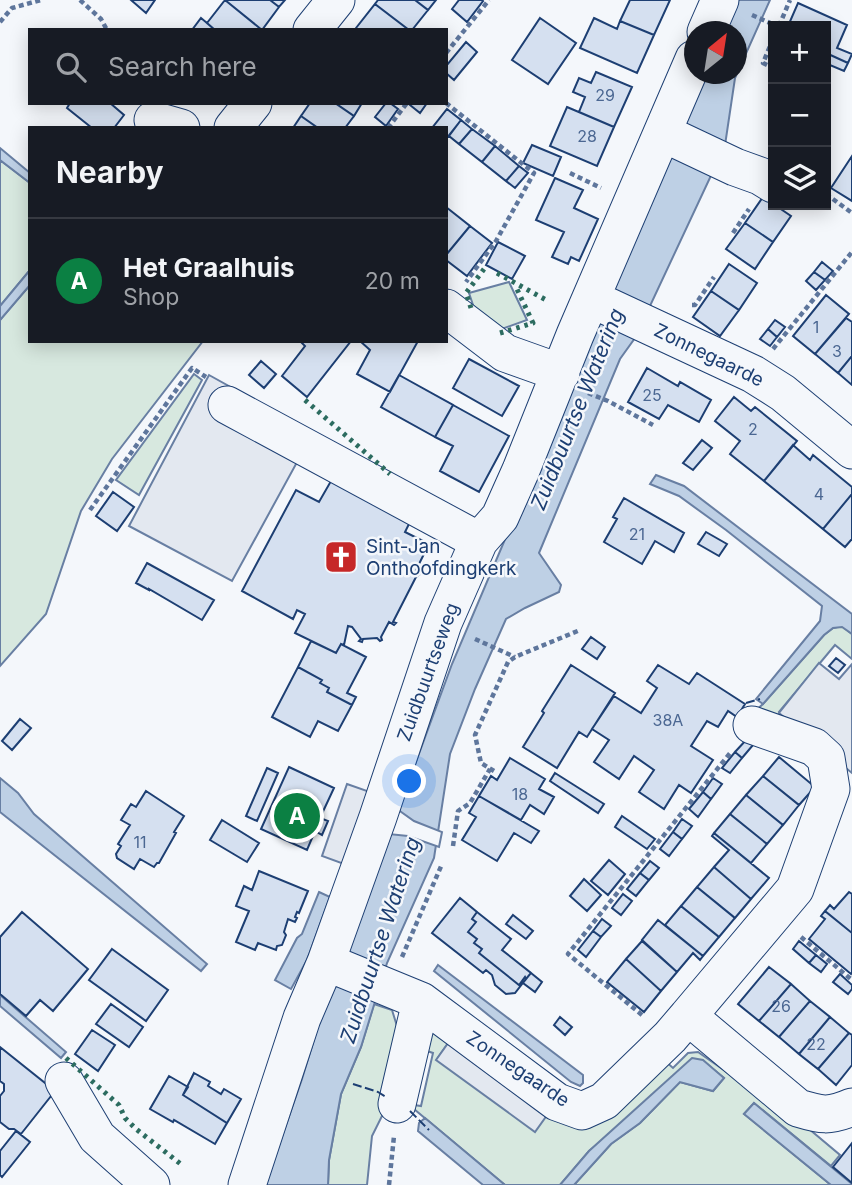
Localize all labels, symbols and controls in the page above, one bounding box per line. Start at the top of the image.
north arrow [684,21,747,84]
map controls [768,21,831,210]
button: + [768,21,831,84]
search box [28,28,448,105]
icon: search [52,48,90,86]
text: Search here [108,51,257,82]
button: − [768,84,831,147]
house number: 29 [595,85,615,105]
house number: 28 [577,126,597,146]
button: layers [768,147,831,210]
text: Nearby [56,154,164,190]
text: Het Graalhuis [123,252,295,283]
text: A [70,267,88,295]
text: 20 m [365,267,420,295]
text: Shop [123,283,179,311]
water label: Zuidbuurtse Watering [525,304,629,513]
house number: 1 [813,317,819,337]
street label: Zonnegaarde [650,318,768,392]
house number: 3 [832,341,842,361]
house number: 25 [642,385,662,405]
house number: 2 [748,419,758,439]
house number: 4 [814,484,824,504]
house number: 21 [629,524,645,544]
place label: Sint-Jan Onthoofdingkerk [366,535,517,580]
church icon: Sint-Jan Onthoofdingkerk [322,538,360,576]
street label: Zuidbuurtseweg [392,600,464,744]
house number: 38A [653,710,683,730]
your location [392,764,426,798]
house number: 18 [512,784,528,804]
pin: A [274,790,320,842]
house number: 11 [133,832,147,852]
water label: Zuidbuurtse Watering [335,834,425,1046]
house number: 26 [771,996,791,1016]
street label: Zonnegaarde [462,1026,574,1112]
house number: 22 [806,1034,826,1054]

